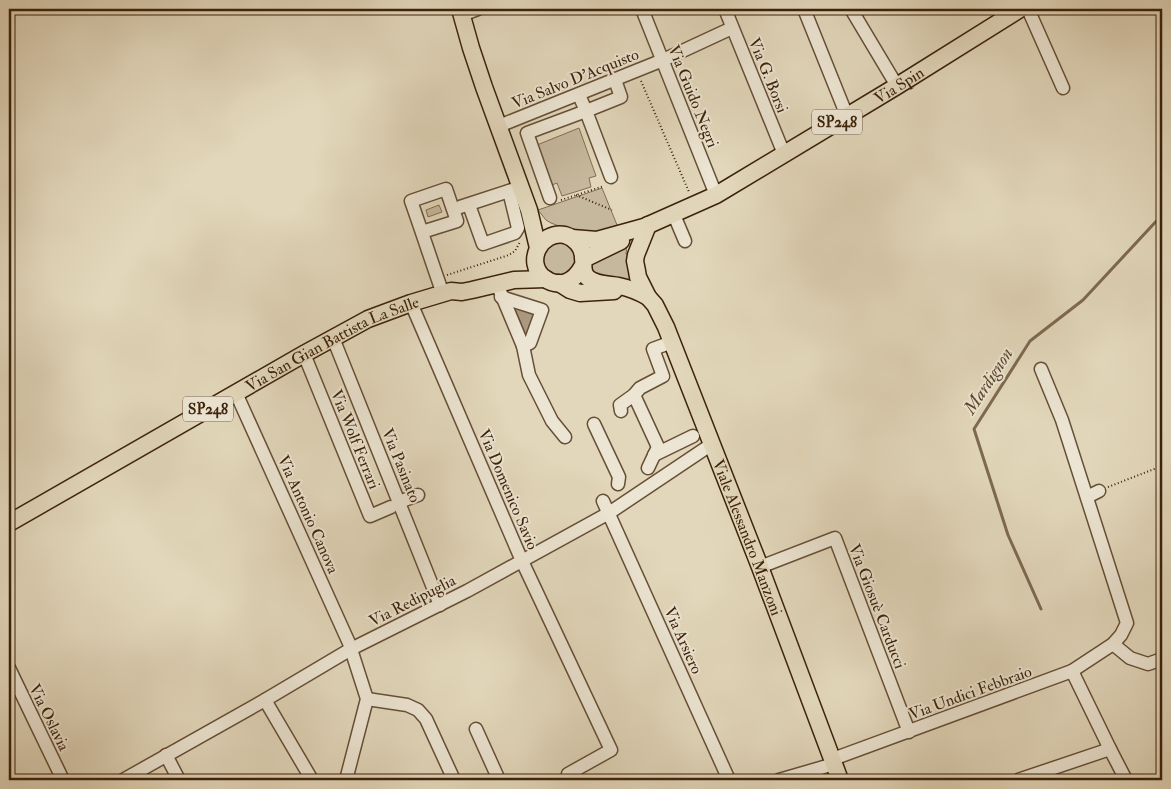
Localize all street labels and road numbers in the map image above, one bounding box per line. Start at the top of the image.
street label: Via G. Borsi [744,35,792,116]
street label: Via Guido Negri [663,42,723,151]
street label: Via Salvo D'Acquisto [509,44,642,114]
street label: Via Spin [871,63,928,109]
road number: SP248 [812,110,862,134]
street label: Via San Gian Battista La Salle [242,292,422,397]
street label: Via Wolf Ferrari [326,387,384,492]
road number: SP248 [183,396,233,422]
street label: Via Pasinato [377,425,425,506]
street label: Via Domenico Savio [474,426,543,553]
street label: Via Antonio Canova [273,452,343,577]
street label: Viale Alessandro Manzoni [708,457,786,619]
street label: Via Giosuè Carducci [844,541,910,672]
street label: Via Redipuglia [366,570,460,632]
street label: Via Arsiero [659,604,707,677]
street label: Via Undici Febbraio [906,661,1035,724]
street label: Via Oslavia [24,681,74,755]

